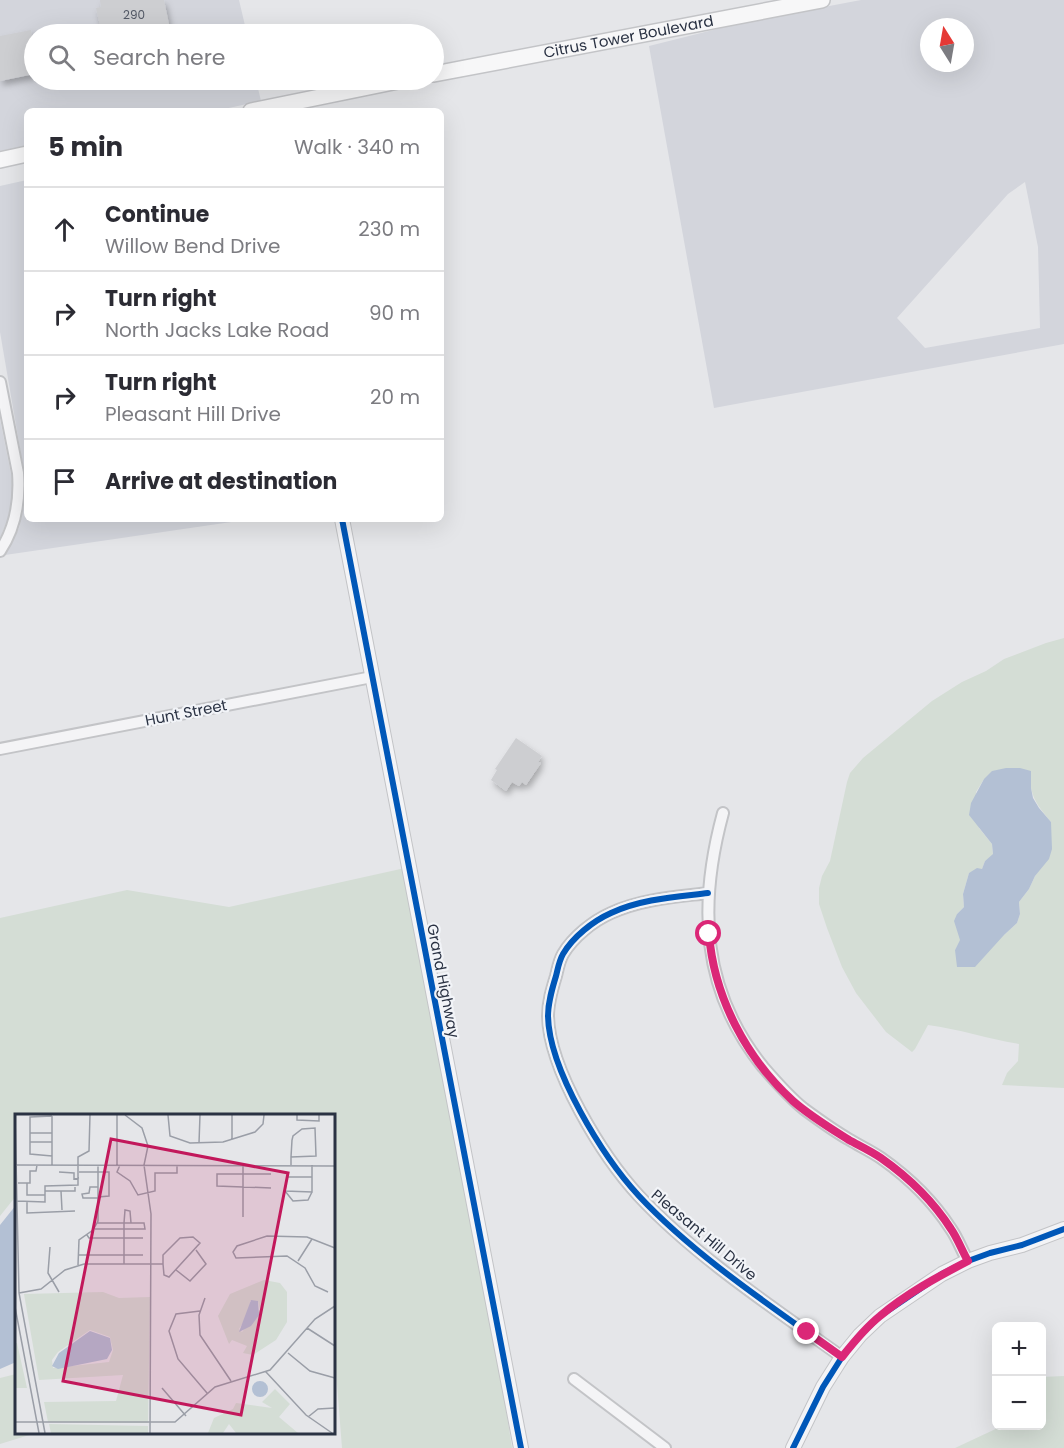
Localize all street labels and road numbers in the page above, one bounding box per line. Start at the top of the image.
street label: Citrus Tower Boulevard [542,10,715,63]
street label: Hunt Street [143,694,229,731]
street label: Grand Highway [422,922,465,1040]
street label: Pleasant Hill Drive [647,1184,762,1285]

